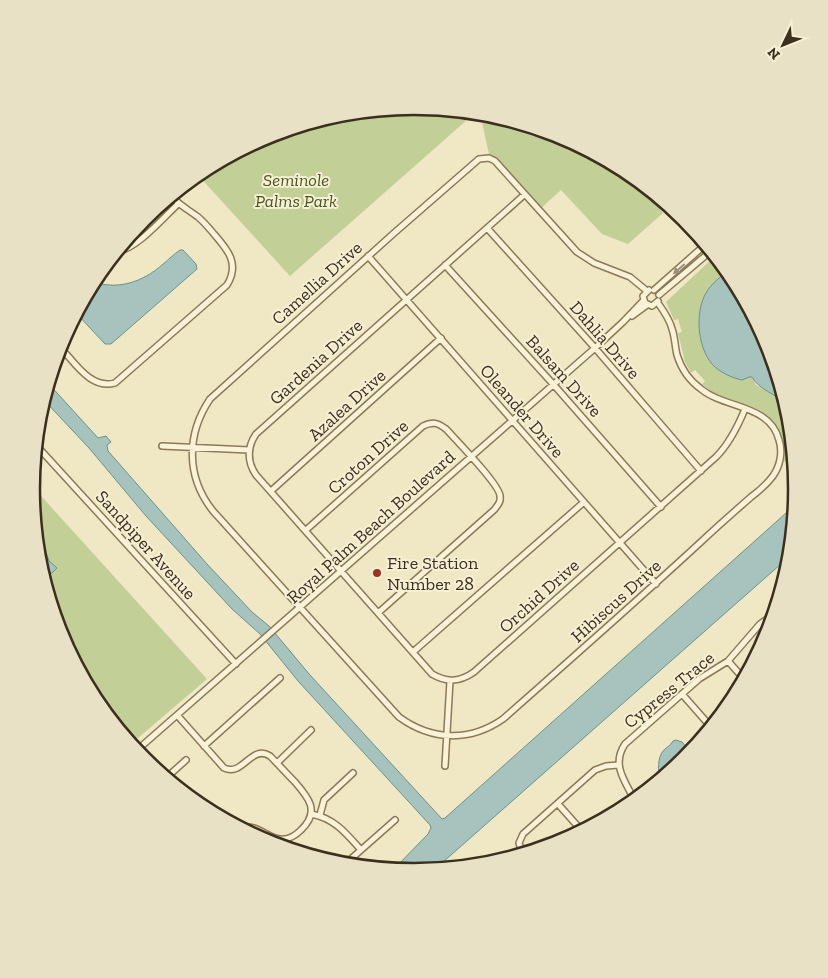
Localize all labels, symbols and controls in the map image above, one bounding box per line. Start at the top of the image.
north arrow [758,20,808,70]
text: N [764,44,784,63]
park label: Seminole Palms Park [255,169,337,212]
street label: Camellia Drive [267,237,367,329]
one-way arrow [673,263,685,275]
street label: Dahlia Drive [565,296,645,384]
street label: Gardenia Drive [265,314,367,410]
street label: Balsam Drive [521,330,607,422]
street label: Oleander Drive [475,360,569,462]
street label: Azalea Drive [304,364,390,446]
street label: Croton Drive [323,415,413,499]
street label: Royal Palm Beach Boulevard [282,446,460,608]
street label: Sandpiper Avenue [91,486,201,604]
place label: Fire Station Number 28 [387,552,479,595]
street label: Orchid Drive [494,554,584,638]
street label: Hibiscus Drive [566,555,666,647]
marker: Fire Station Number 28 [371,567,383,579]
street label: Cypress Trace [619,647,719,733]

